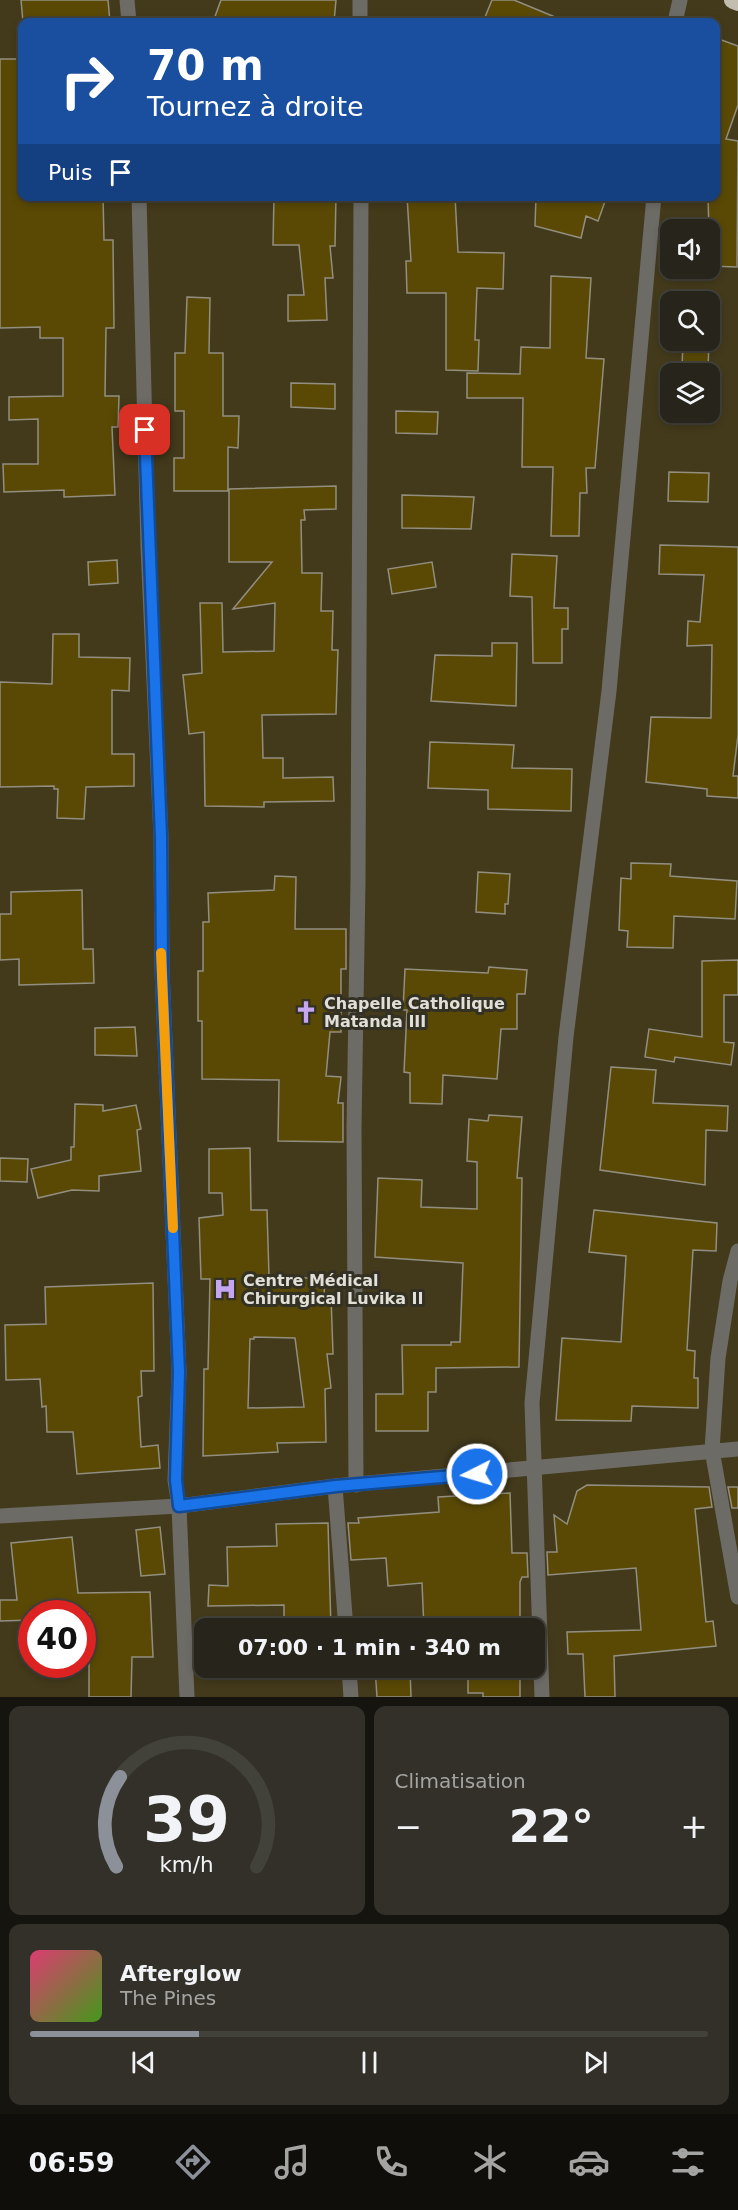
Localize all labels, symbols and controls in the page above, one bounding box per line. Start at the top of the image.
text: 70 m [147,41,264,90]
icon: right [48,42,126,120]
text: Tournez à droite [147,91,364,122]
icon: arrive [104,156,137,189]
text: Puis [48,160,92,185]
map controls [660,219,720,423]
button: sound [660,219,720,279]
button: search [660,291,720,351]
button: layers [660,363,720,423]
pin [119,404,170,455]
icon: arrive [128,413,161,446]
place label: Chapelle Catholique Matanda III [324,994,505,1031]
church icon: Chapelle Catholique Matanda III [293,999,319,1025]
place label: Centre Médical Chirurgical Luvika II [243,1271,423,1308]
hospital icon: Centre Médical Chirurgical Luvika II [212,1276,238,1302]
position arrow [445,1442,509,1506]
speed limit sign: 40 [18,1600,96,1678]
text: 07:00 · 1 min · 340 m [238,1635,501,1660]
text: Climatisation [395,1769,526,1793]
text: 39 [143,1783,230,1856]
text: 22° [509,1800,594,1853]
text: − [395,1807,422,1846]
text: + [680,1807,708,1846]
text: km/h [160,1853,214,1878]
text: Afterglow [120,1961,242,1986]
text: The Pines [120,1986,216,2010]
icon: previous [127,2046,160,2079]
icon: pause [353,2046,386,2079]
icon: next [579,2046,612,2079]
icon: directions [172,2141,214,2183]
icon: music [271,2141,313,2183]
icon: phone [370,2141,412,2183]
icon: climate [469,2141,511,2183]
icon: car [568,2141,610,2183]
icon: filters [667,2141,709,2183]
text: 06:59 [29,2147,115,2178]

